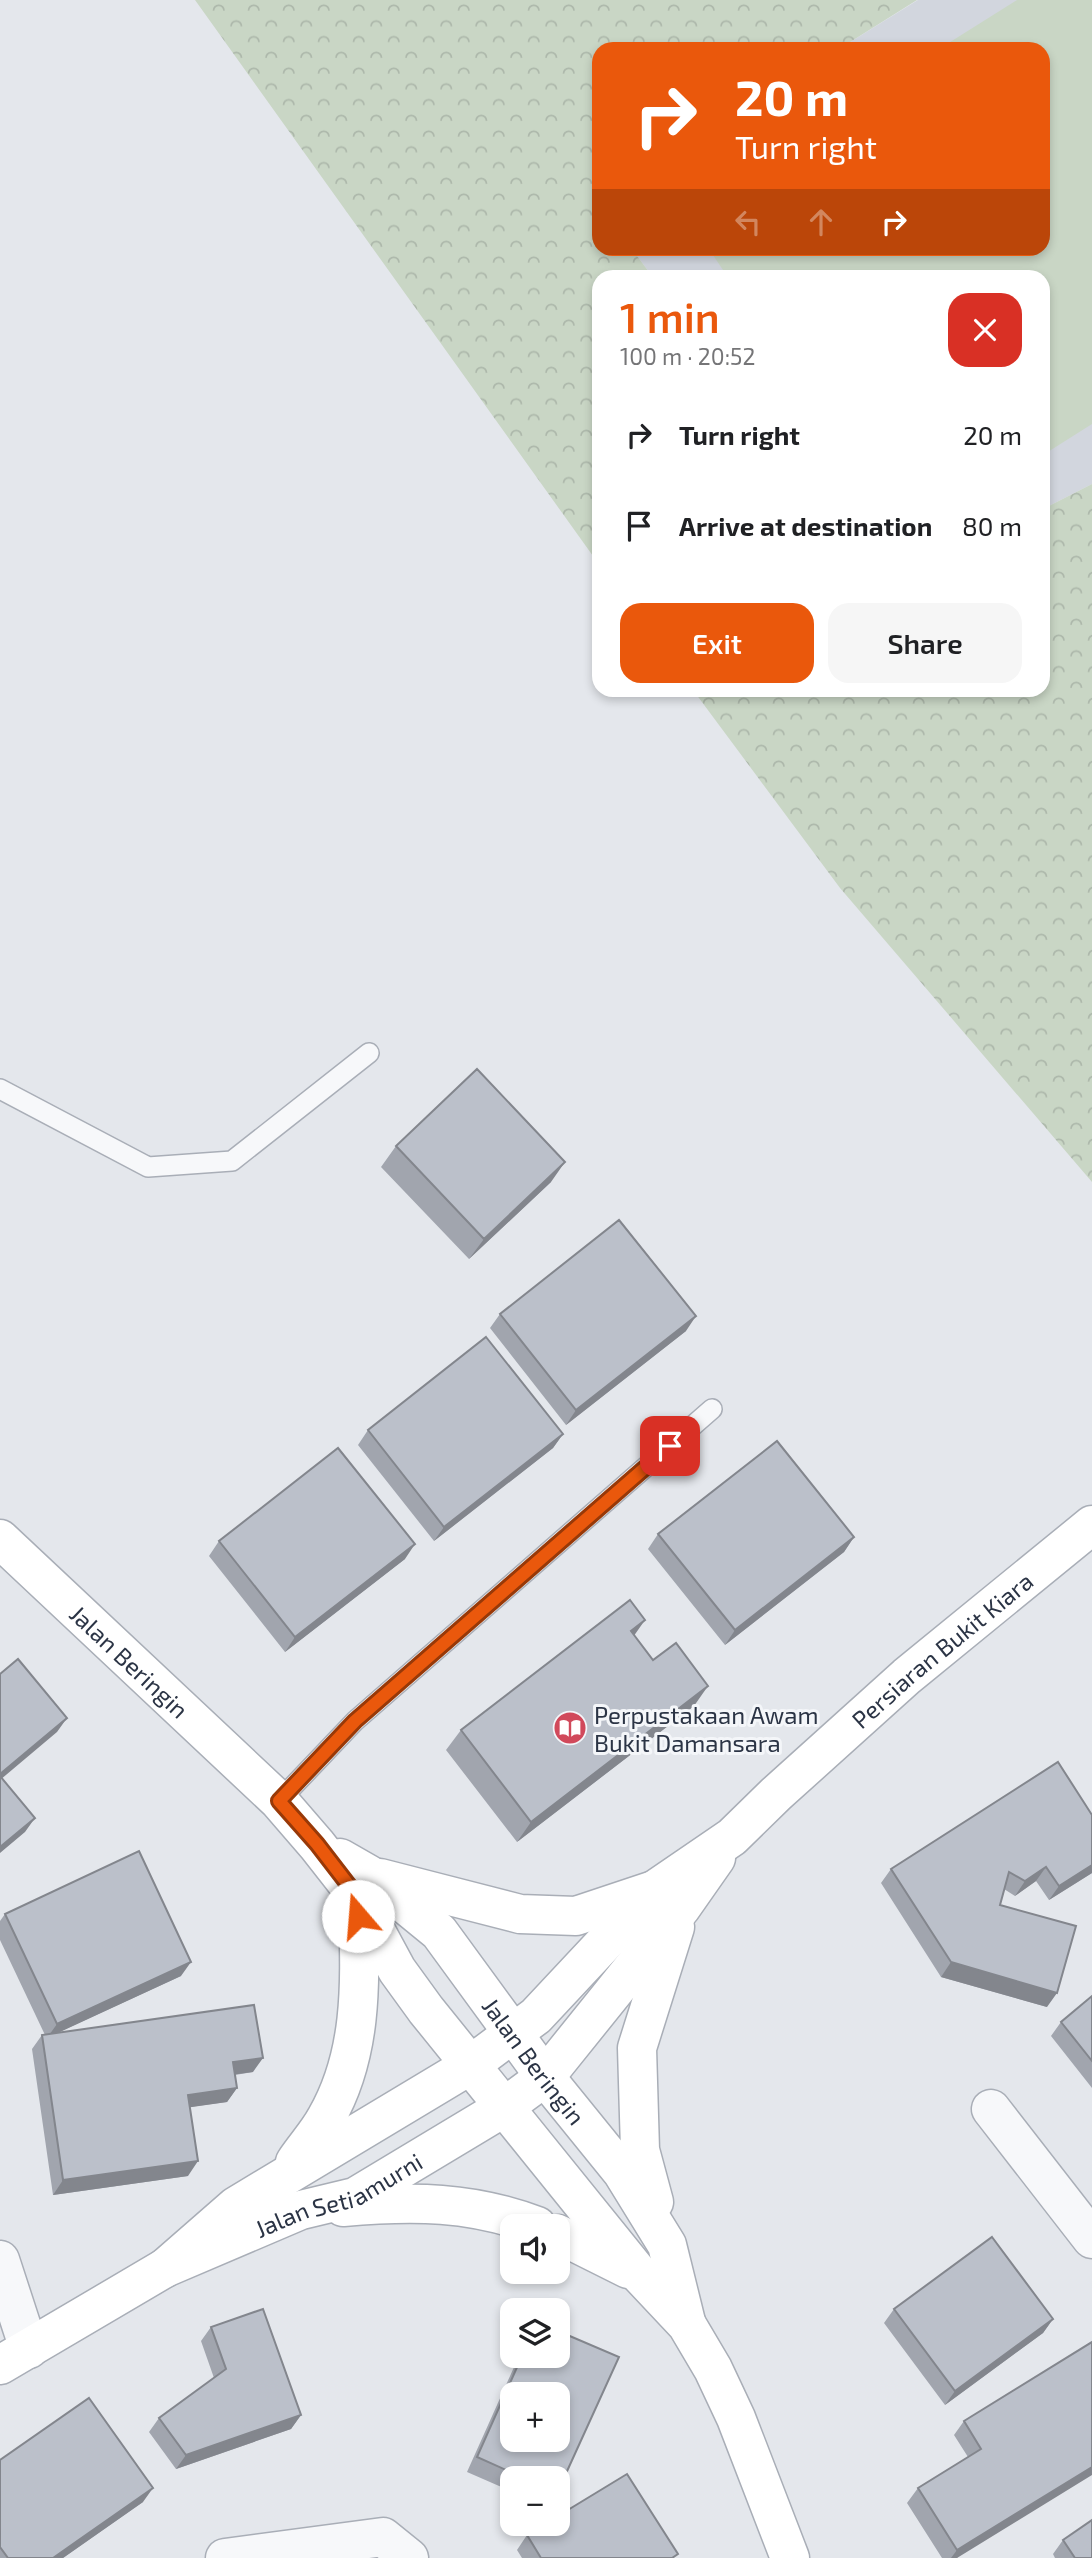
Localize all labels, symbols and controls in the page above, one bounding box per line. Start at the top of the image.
text: 20 m [735,67,848,126]
icon: right [620,70,711,161]
text: Turn right [735,127,877,165]
icon: left [729,203,767,241]
icon: ahead [802,203,840,241]
icon: right [875,203,913,241]
text: 1 min [620,291,720,341]
button: close [948,293,1022,367]
text: 100 m · 20:52 [620,342,755,370]
icon: right [620,416,658,454]
text: Turn right [679,419,800,450]
text: 20 m [963,419,1022,450]
icon: arrive [620,507,658,545]
text: Arrive at destination [679,510,932,541]
text: 80 m [962,510,1022,541]
button: Exit [620,603,814,683]
button: Share [828,603,1022,683]
pin [640,1416,700,1476]
icon: arrive [651,1427,689,1465]
street label: Persiaran Bukit Kiara [845,1565,1038,1734]
street label: Jalan Beringin [65,1598,195,1723]
place label: Perpustakaan Awam Bukit Damansara [594,1700,818,1757]
library icon: Perpustakaan Awam Bukit Damansara [551,1709,589,1747]
position arrow [321,1879,395,1953]
street label: Jalan Beringin [477,1991,592,2130]
street label: Jalan Setiamurni [250,2146,427,2243]
map controls [500,2214,570,2536]
button: sound [500,2214,570,2284]
button: layers [500,2298,570,2368]
button: + [500,2382,570,2452]
button: − [500,2466,570,2536]

